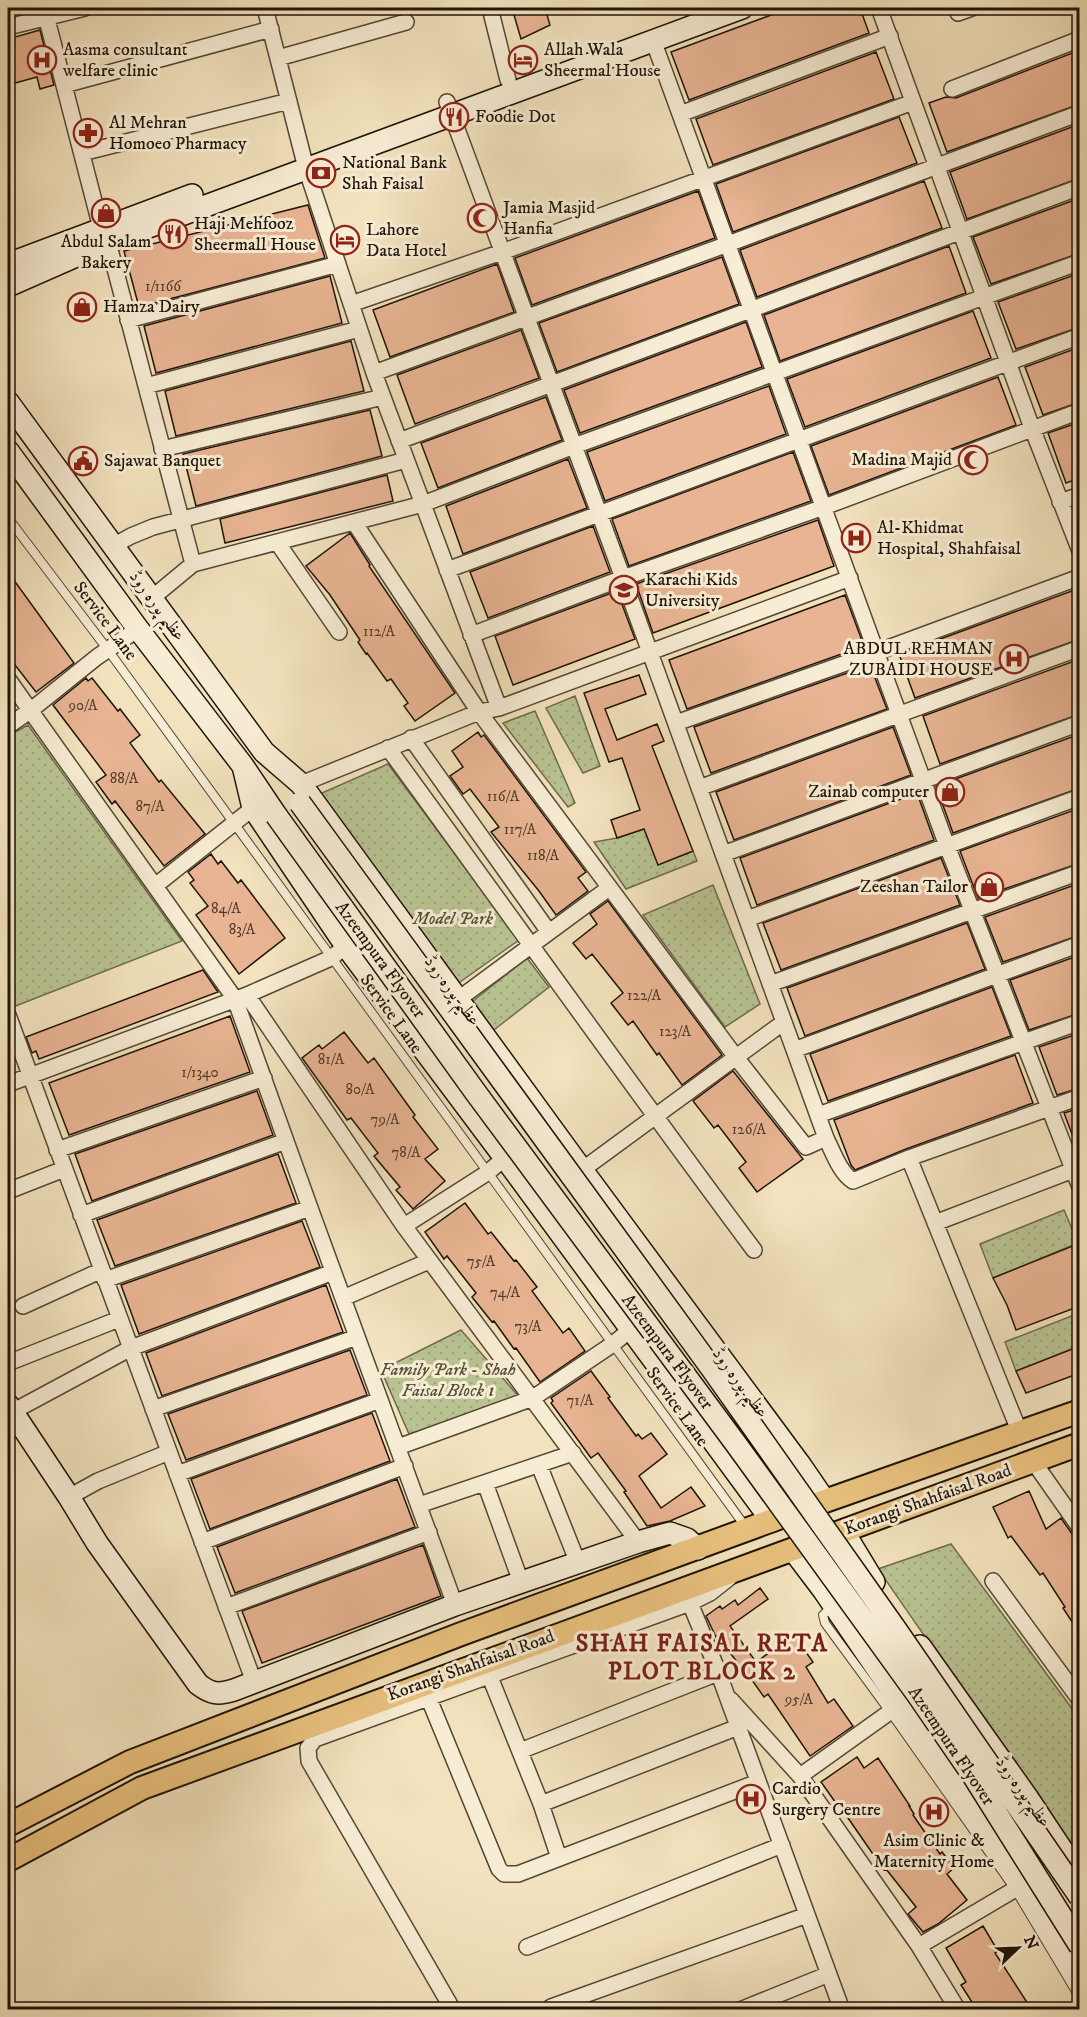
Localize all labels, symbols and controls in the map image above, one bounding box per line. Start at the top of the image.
place label: Aasma consultant welfare clinic [62,39,188,82]
place label: Allah Wala Sheermal House [544,39,661,82]
hospital icon: Aasma consultant welfare clinic [26,44,58,76]
hotel icon: Allah Wala Sheermal House [507,44,539,76]
restaurant icon: Foodie Dot [438,101,470,133]
place label: Foodie Dot [475,106,556,128]
place label: Al Mehran Homoeo Pharmacy [109,112,247,155]
pharmacy icon: Al Mehran Homoeo Pharmacy [72,117,104,149]
place label: National Bank Shah Faisal [342,152,447,195]
bank icon: National Bank Shah Faisal [305,157,337,189]
shop icon: Abdul Salam Bakery [90,197,122,229]
place label: Jamia Masjid Hanfia [501,197,595,240]
mosque icon: Jamia Masjid Hanfia [466,202,498,234]
place label: Haji Mehfooz Sheermall House [194,213,316,256]
restaurant icon: Haji Mehfooz Sheermall House [157,218,189,250]
place label: Lahore Data Hotel [366,219,447,262]
hotel icon: Lahore Data Hotel [329,224,361,256]
place label: Abdul Salam Bakery [61,231,151,274]
house number: 1/1166 [145,277,182,296]
shop icon: Hamza Dairy [66,291,98,323]
place label: Hamza Dairy [103,296,200,318]
mosque icon: Madina Majid [957,444,989,476]
public building icon: Sajawat Banquet [67,445,99,477]
place label: Madina Majid [851,449,952,471]
place label: Sajawat Banquet [104,450,221,472]
place label: Al-Khidmat Hospital, Shahfaisal [877,517,1022,560]
hospital icon: Al-Khidmat Hospital, Shahfaisal [840,522,872,554]
street label: عظیم پورہ روڈ [119,566,190,649]
place label: Karachi Kids University [645,569,738,612]
school or university icon: Karachi Kids University [608,574,640,606]
street label: Service Lane [68,577,142,665]
house number: 112/A [363,622,395,641]
place label: ABDUL REHMAN ZUBAIDI HOUSE [844,638,993,681]
hospital icon: ABDUL REHMAN ZUBAIDI HOUSE [998,643,1030,675]
house number: 90/A [67,696,98,715]
house number: 88/A [110,769,139,788]
shop icon: Zainab computer [934,776,966,808]
place label: Zainab computer [808,781,929,803]
house number: 116/A [487,787,520,806]
house number: 87/A [136,797,165,816]
house number: 117/A [504,820,537,839]
house number: 118/A [527,846,560,865]
shop icon: Zeeshan Tailor [973,871,1005,903]
place label: Zeeshan Tailor [860,876,968,898]
street label: Azeempura Flyover [330,897,430,1023]
house number: 84/A [211,899,241,918]
park label: Model Park [411,908,493,930]
house number: 83/A [229,920,256,939]
street label: عظیم پورہ روڈ [414,951,485,1034]
street label: Service Lane [355,970,427,1058]
house number: 122/A [627,986,661,1005]
house number: 123/A [659,1022,691,1041]
house number: 81/A [318,1050,345,1069]
house number: 1/1340 [181,1063,219,1082]
house number: 80/A [345,1080,375,1099]
house number: 79/A [370,1110,400,1129]
house number: 126/A [732,1120,767,1139]
house number: 78/A [391,1143,421,1162]
house number: 75/A [467,1252,496,1271]
house number: 74/A [490,1283,520,1302]
street label: Azeempura Flyover [616,1290,718,1414]
house number: 73/A [514,1317,542,1336]
street label: عظیم پورہ روڈ [702,1343,773,1426]
park label: Family Park - Shah Faisal Block 1 [380,1359,516,1402]
street label: Service Lane [641,1363,713,1451]
house number: 71/A [566,1391,594,1410]
street label: Korangi Shahfaisal Road [841,1460,1015,1540]
street label: Korangi Shahfaisal Road [384,1626,558,1706]
district label: SHAH FAISAL RETA PLOT BLOCK 2 [576,1629,828,1687]
street label: Azeempura Flyover [903,1682,999,1810]
house number: 95/A [784,1690,814,1709]
street label: عظیم پورہ روڈ [985,1752,1056,1835]
place label: Cardio Surgery Centre [772,1778,881,1821]
hospital icon: Cardio Surgery Centre [735,1783,767,1815]
hospital icon: Asim Clinic & Maternity Home [918,1796,950,1828]
place label: Asim Clinic & Maternity Home [874,1830,994,1873]
north arrow [988,1918,1048,1978]
text: N [1019,1933,1043,1952]

